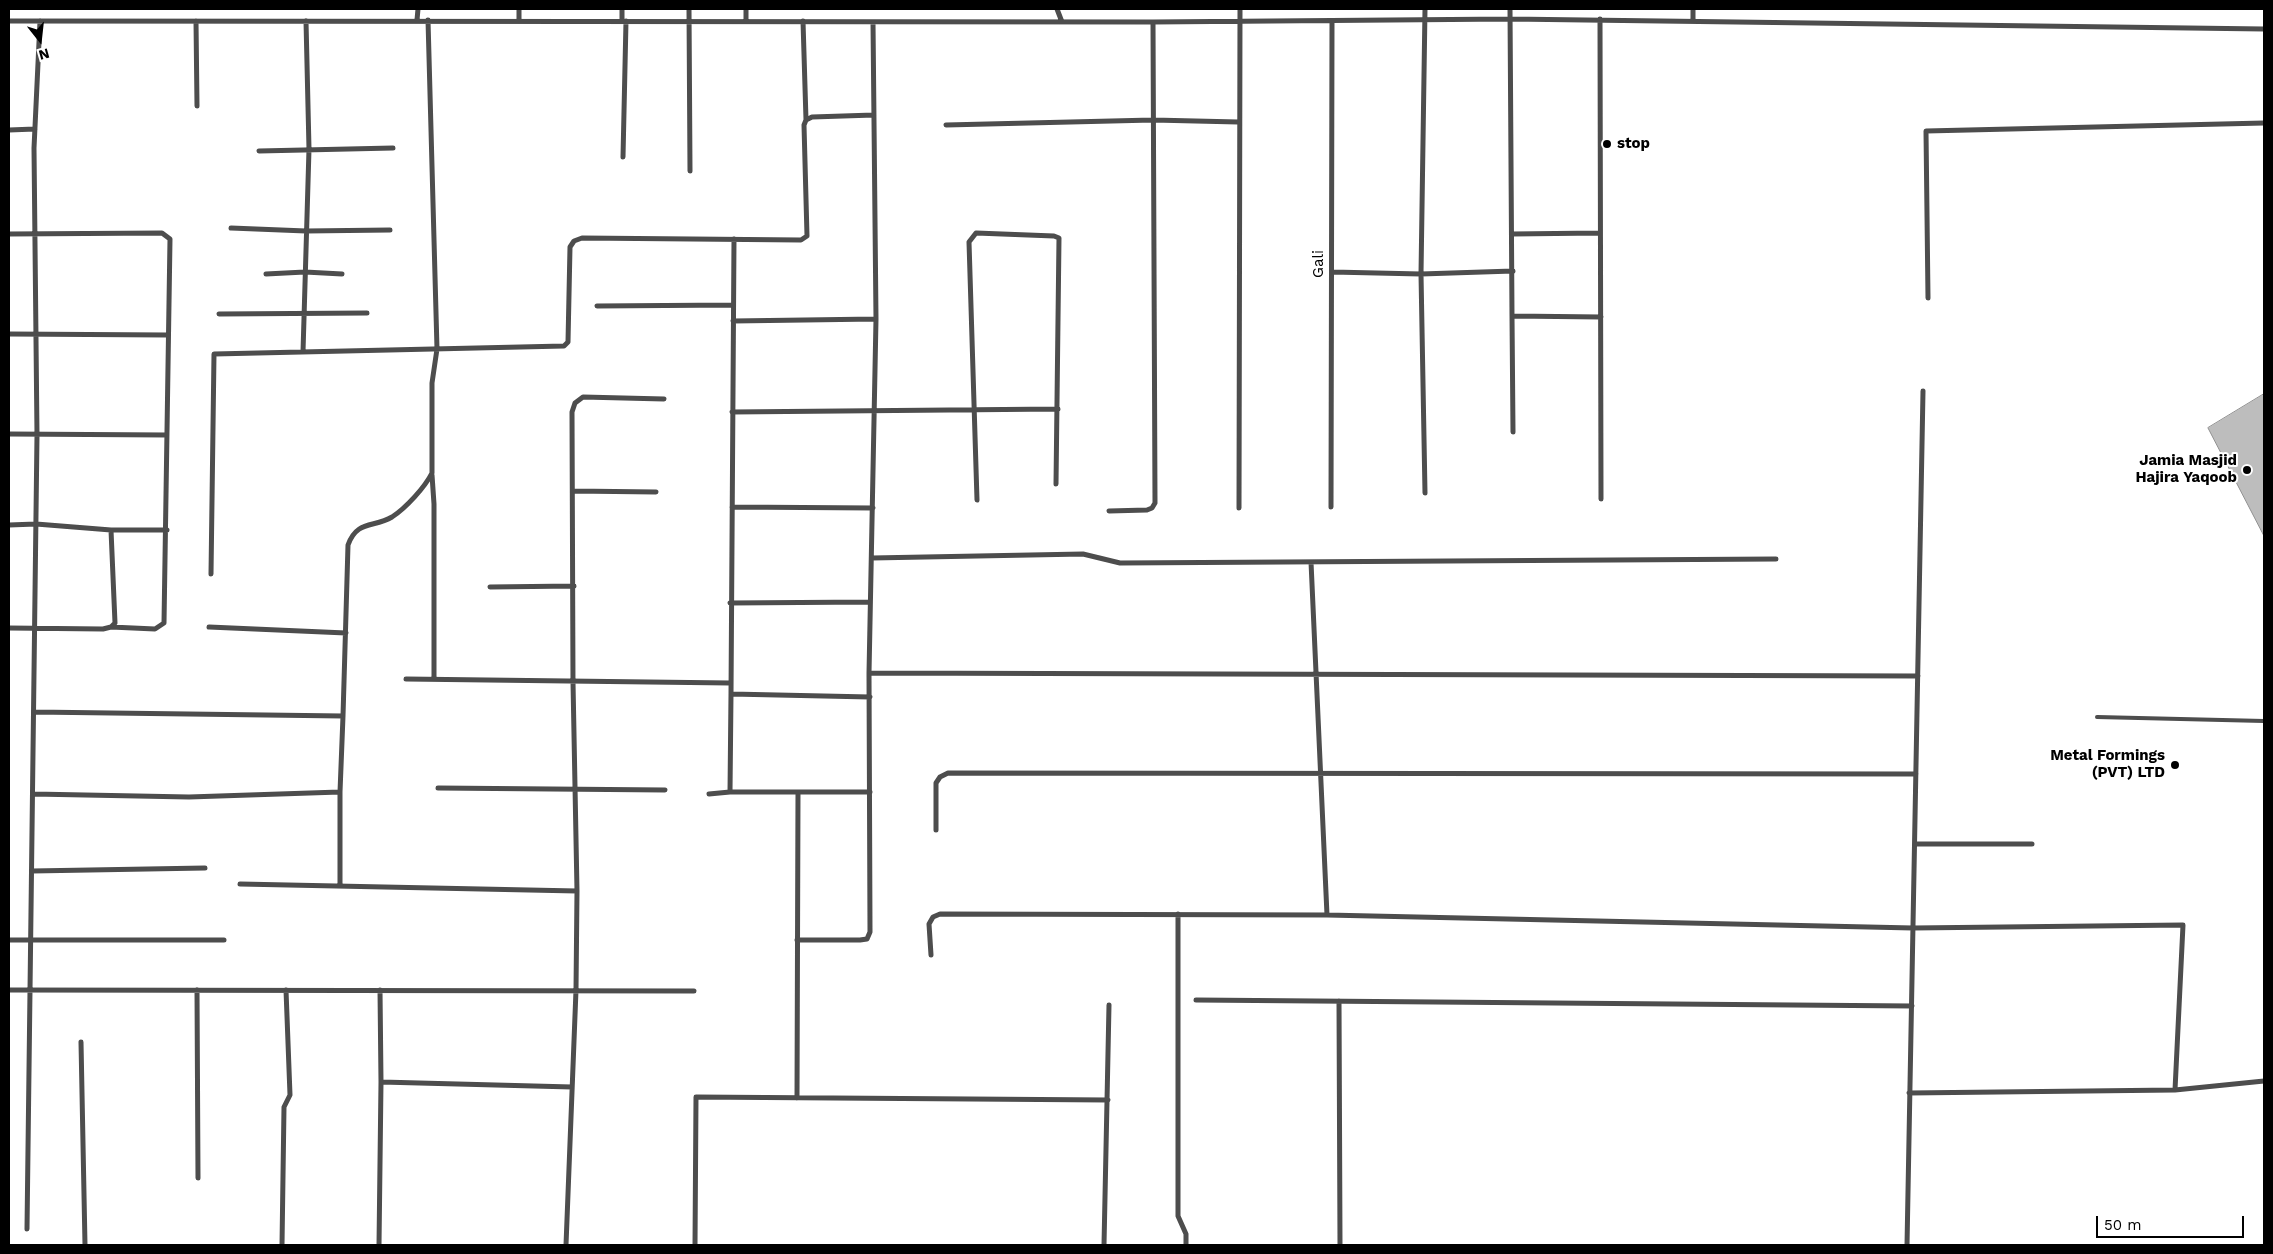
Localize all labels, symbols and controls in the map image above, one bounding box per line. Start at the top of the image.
north arrow [15,15,65,65]
text: N [37,45,51,64]
place label: stop [1617,135,1650,153]
marker: stop [1601,138,1613,150]
street label: Gali [1310,250,1328,278]
place label: Jamia Masjid Hajira Yaqoob [2135,452,2237,487]
marker: Jamia Masjid Hajira Yaqoob [2241,464,2253,476]
place label: Metal Formings (PVT) LTD [2050,747,2165,782]
marker: Metal Formings (PVT) LTD [2169,759,2181,771]
scale bar [2098,1206,2246,1238]
text: 50 m [2104,1216,2141,1234]

